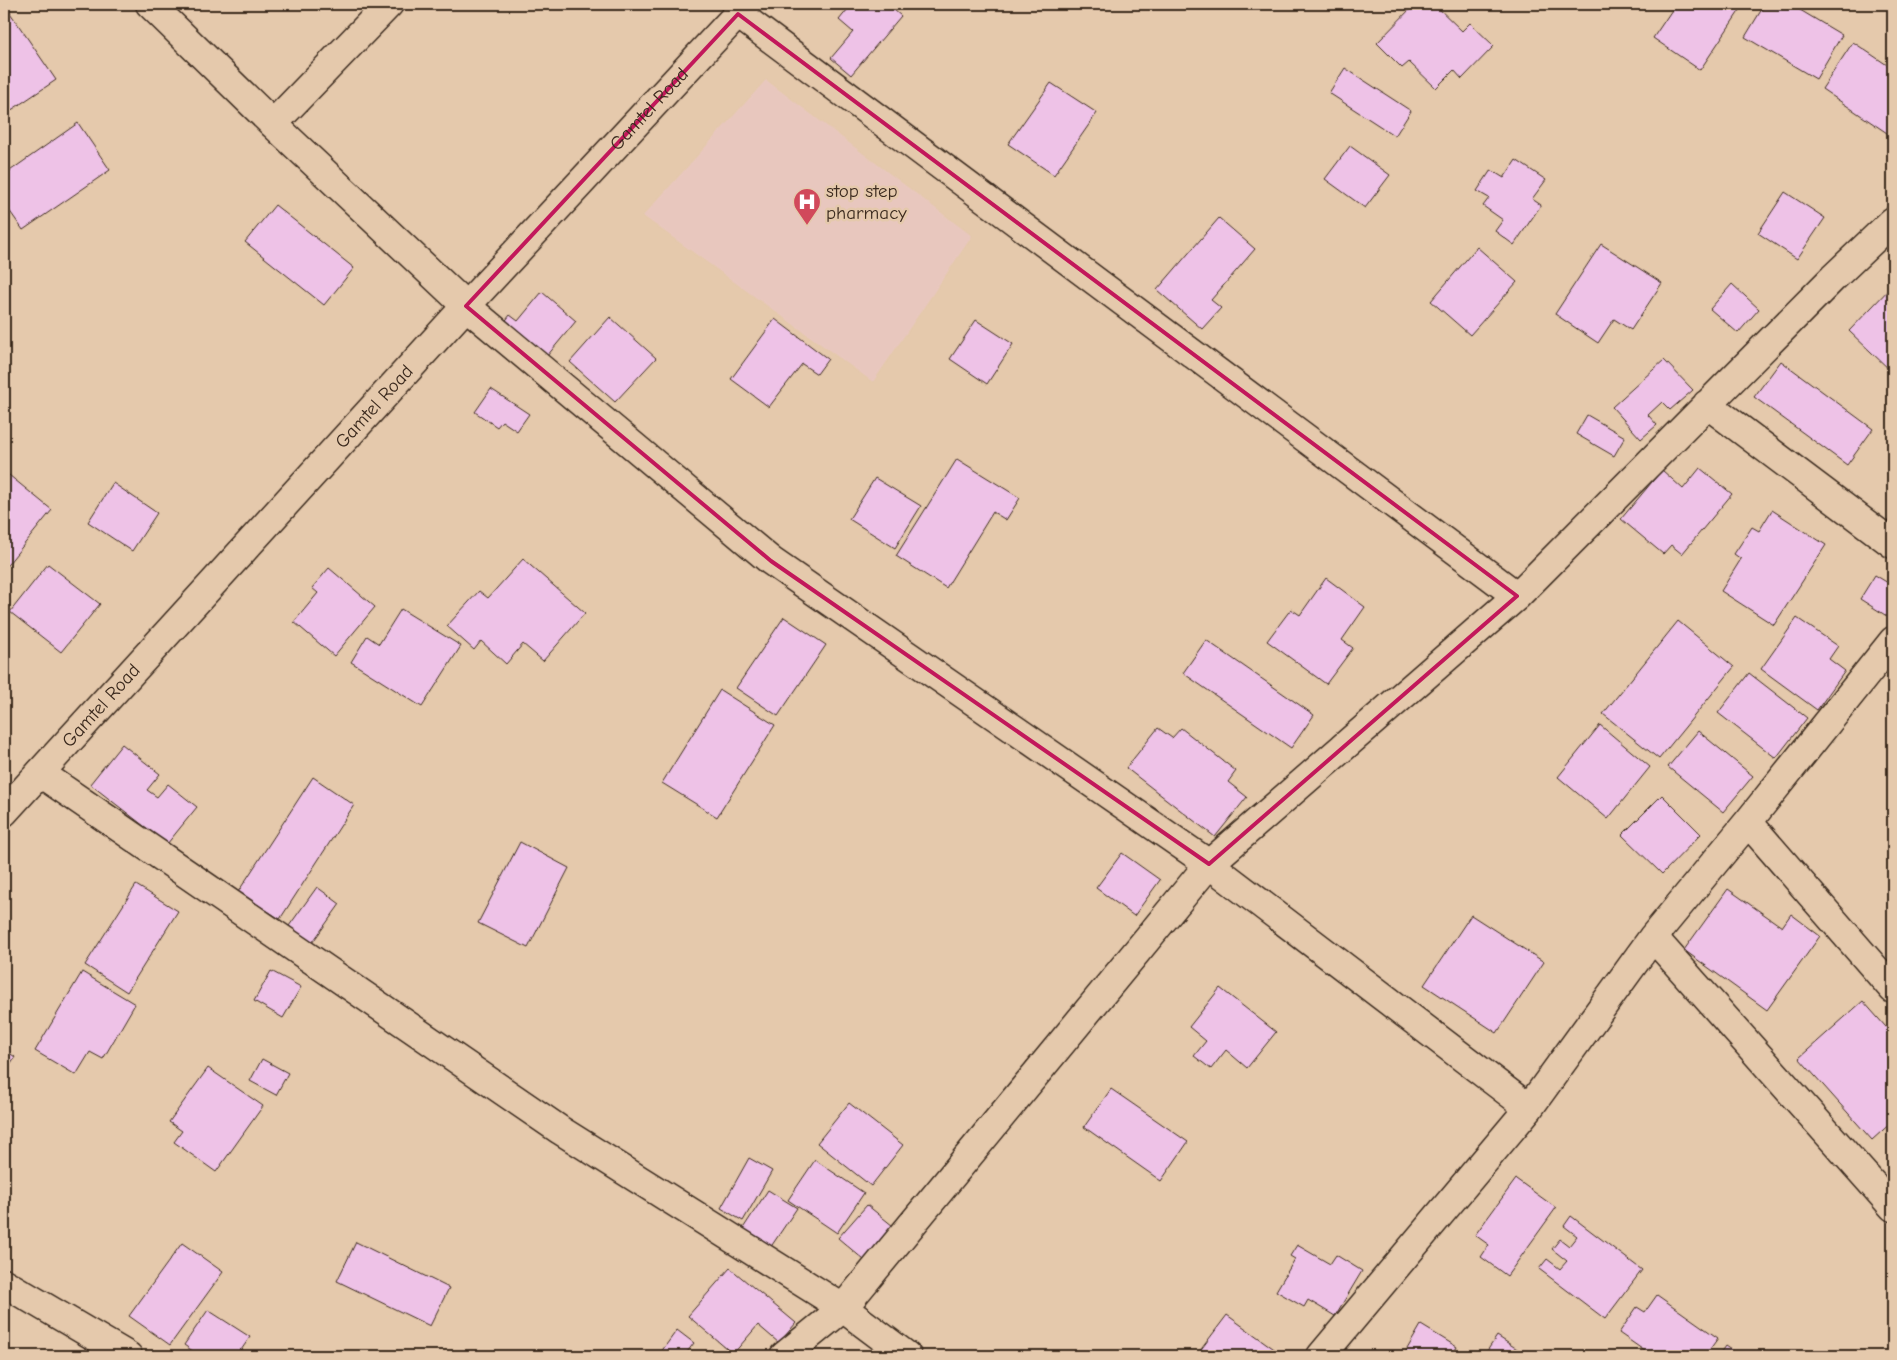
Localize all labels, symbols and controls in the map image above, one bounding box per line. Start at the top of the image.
street label: Gamtel Road [605,63,693,155]
place label: stop step pharmacy [826,180,907,224]
hospital icon: stop step pharmacy [792,187,822,226]
street label: Gamtel Road [331,360,418,453]
street label: Gamtel Road [58,659,145,752]

